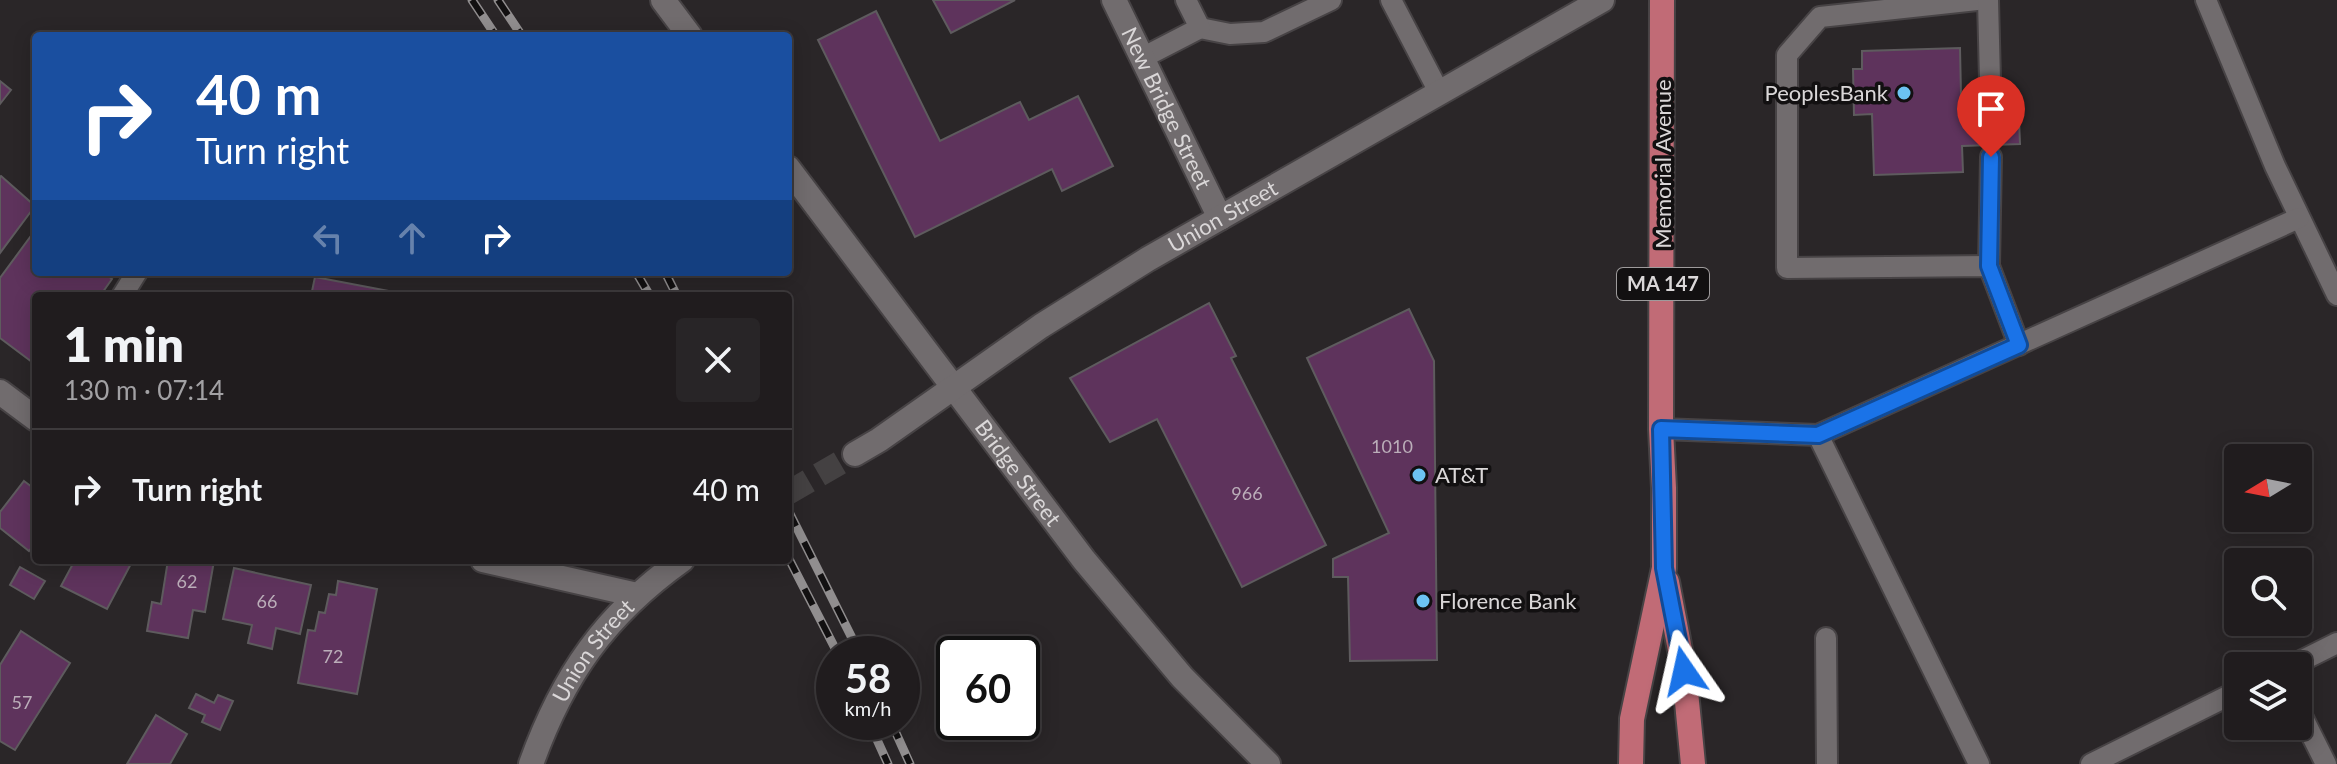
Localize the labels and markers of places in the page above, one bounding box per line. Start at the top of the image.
pin [1957,75,2025,157]
place label: PeoplesBank [1765,79,1889,106]
marker: PeoplesBank [1895,84,1913,102]
place label: AT&T [1435,461,1488,488]
marker: AT&T [1410,466,1428,484]
place label: Florence Bank [1439,587,1577,614]
marker: Florence Bank [1414,592,1432,610]

